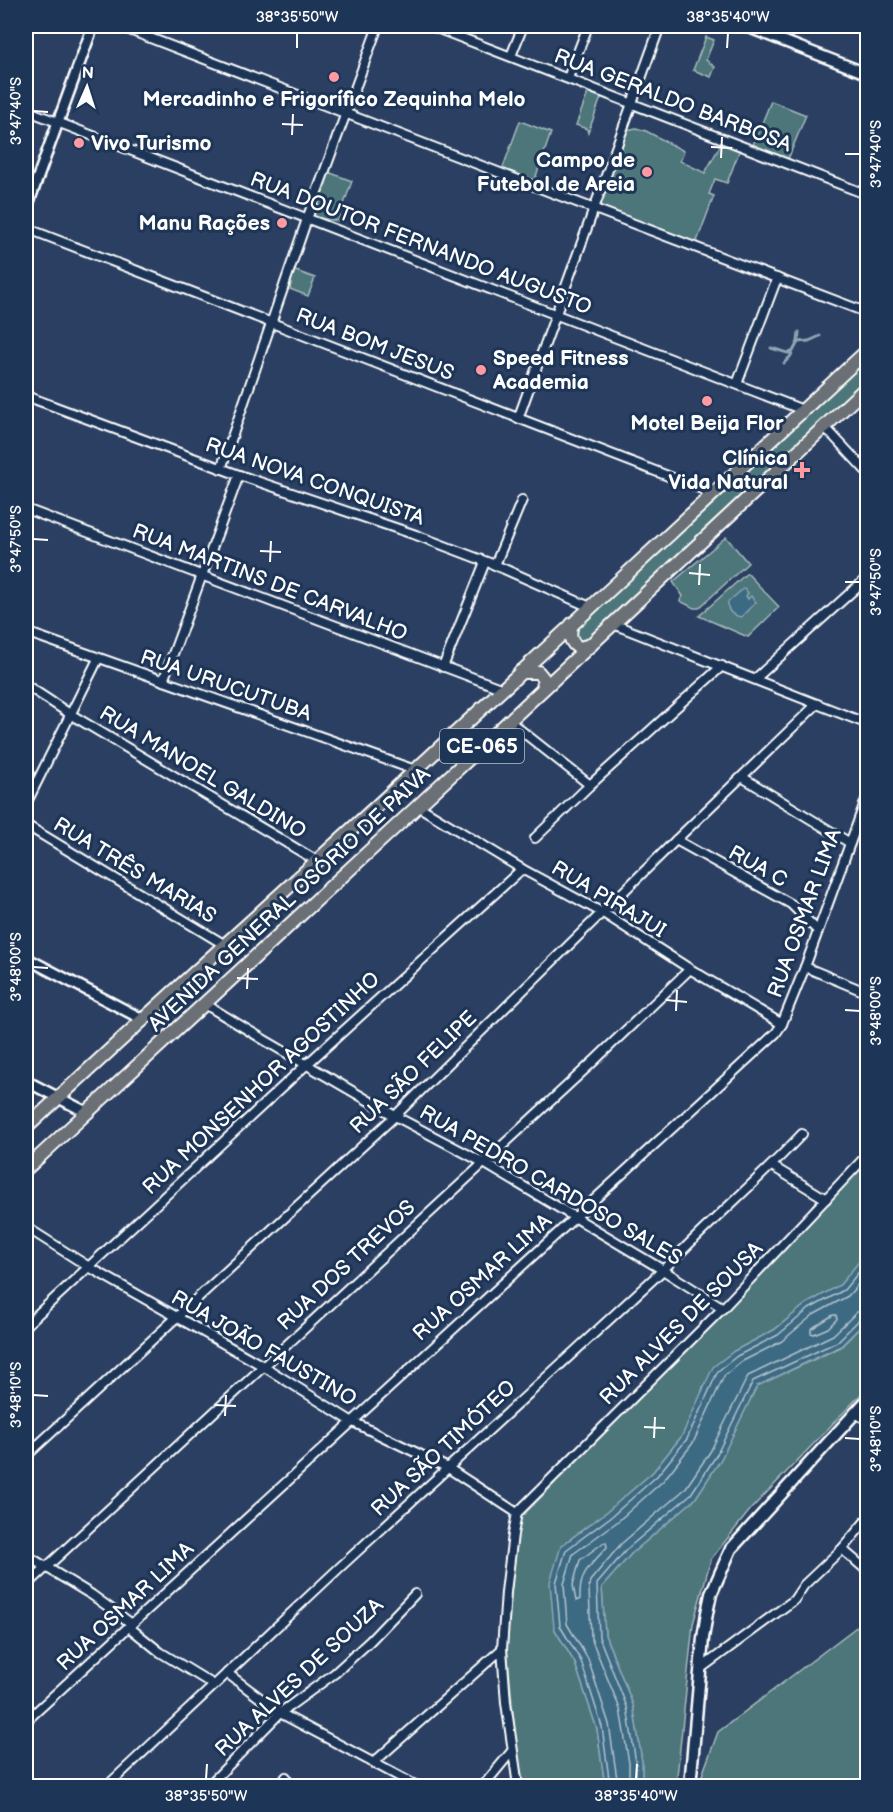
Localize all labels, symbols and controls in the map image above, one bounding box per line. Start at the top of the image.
text: 38°35'50"W [256,8,339,27]
text: 38°35'40"W [686,8,770,27]
street label: RUA GERALDO BARBOSA [550,44,795,157]
north arrow [57,57,117,117]
text: N [81,64,94,83]
marker: Mercadinho e Frigorífico Zequinha Melo [327,70,341,84]
text: 3°47'40"S [7,77,26,145]
place label: Mercadinho e Frigorífico Zequinha Melo [142,87,526,112]
text: 3°47'40"S [867,120,886,188]
place label: Vivo Turismo [91,131,212,156]
marker: Vivo Turismo [72,136,86,150]
place label: Campo de Futebol de Areia [477,148,635,197]
marker: Campo de Futebol de Areia [640,165,654,179]
street label: RUA DOUTOR FERNANDO AUGUSTO [247,167,595,320]
place label: Manu Rações [138,211,270,236]
marker: Manu Rações [275,216,289,230]
street label: RUA BOM JESUS [292,303,457,386]
place label: Speed Fitness Academia [492,346,629,395]
marker: Speed Fitness Academia [474,363,488,377]
marker: Motel Beija Flor [700,394,714,408]
place label: Motel Beija Flor [630,411,784,436]
street label: RUA NOVA CONQUISTA [202,432,428,531]
place label: Clínica Vida Natural [668,446,788,495]
marker: Clínica Vida Natural [793,461,811,479]
text: 3°47'50"S [7,505,26,573]
street label: RUA MARTINS DE CARVALHO [129,518,411,647]
text: 3°47'50"S [867,548,886,616]
street label: RUA URUCUTUBA [137,644,315,727]
street label: RUA MANOEL GALDINO [95,701,311,844]
road number: CE-065 [440,729,524,763]
street label: AVENIDA GENERAL OSÓRIO DE PAIVA [143,762,436,1037]
street label: RUA TRÊS MARIAS [49,812,221,929]
street label: RUA OSMAR LIMA [762,825,847,1001]
street label: RUA C [724,840,792,893]
street label: RUA PIRAJUI [547,856,670,943]
text: 3°48'00"S [7,932,26,1002]
street label: RUA MONSENHOR AGOSTINHO [138,967,385,1200]
text: 3°48'00"S [867,976,886,1046]
street label: RUA SÃO FELIPE [345,1006,482,1139]
street label: RUA PEDRO CARDOSO SALES [415,1100,686,1271]
street label: RUA DOS TREVOS [272,1195,420,1336]
street label: RUA OSMAR LIMA [408,1208,557,1346]
street label: RUA ALVES DE SOUSA [595,1236,768,1410]
street label: RUA JOÃO FAUSTINO [167,1285,361,1412]
text: 3°48'10"S [7,1362,26,1428]
street label: RUA SÃO TIMÓTEO [366,1375,521,1522]
text: 3°48'10"S [867,1406,886,1472]
street label: RUA OSMAR LIMA [52,1536,199,1676]
street label: RUA ALVES DE SOUZA [210,1593,389,1762]
text: 38°35'50"W [165,1787,248,1806]
text: 38°35'40"W [594,1787,678,1806]

